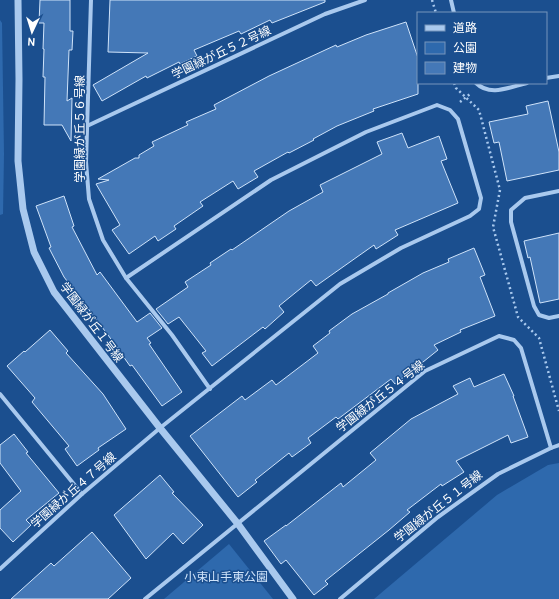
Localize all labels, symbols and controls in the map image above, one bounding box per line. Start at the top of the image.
north arrow [12,12,52,52]
legend [417,12,547,84]
text: 道路 [453,20,477,35]
street label: 学園緑が丘５２号線 [169,22,273,82]
text: N [27,35,36,49]
text: 公園 [453,40,477,55]
text: 建物 [453,60,477,75]
street label: 学園緑が丘５６号線 [72,75,87,183]
street label: 学園緑が丘１号線 [57,279,127,365]
street label: 学園緑が丘５４号線 [333,357,427,435]
street label: 学園緑が丘４７号線 [27,449,119,531]
street label: 学園緑が丘５１号線 [391,467,485,545]
park label: 小束山手東公園 [184,569,268,584]

